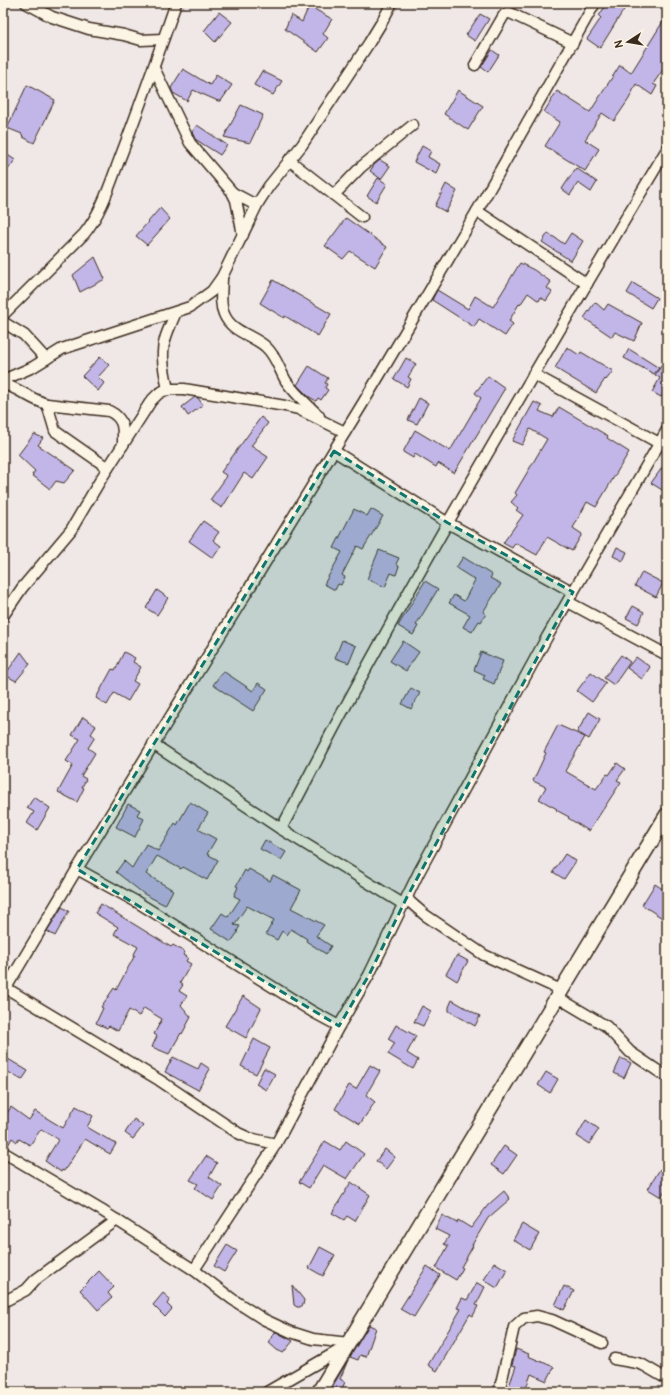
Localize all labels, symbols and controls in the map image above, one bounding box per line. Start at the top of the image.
north arrow [608,22,648,62]
text: N [611,38,626,49]

